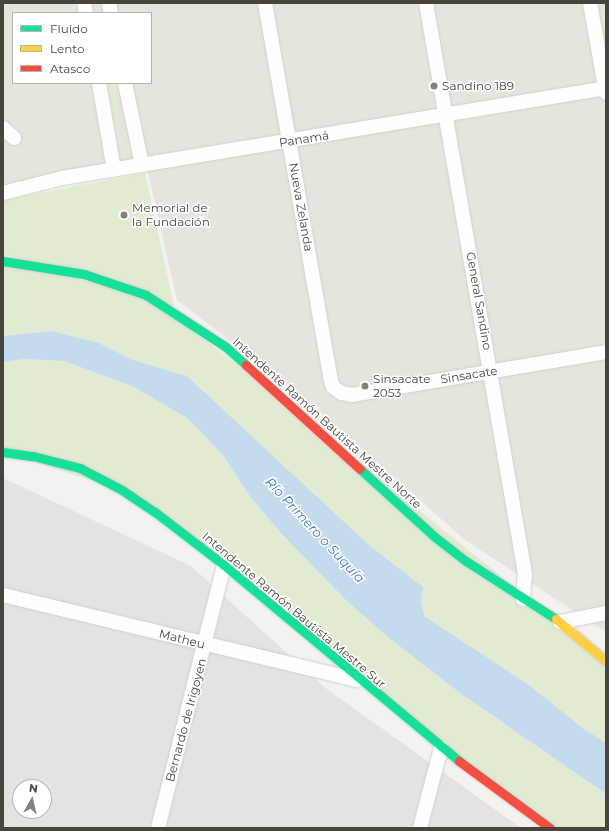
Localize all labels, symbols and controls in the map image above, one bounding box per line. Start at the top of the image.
legend [12,12,152,84]
text: Fluido [50,21,88,36]
text: Lento [50,41,85,56]
text: Atasco [50,61,90,76]
place label: Sandino 189 [442,79,514,93]
marker: Sandino 189 [429,81,439,91]
street label: Panamá [278,128,330,150]
street label: Nueva Zelanda [286,161,316,253]
place label: Memorial de la Fundación [132,201,210,229]
marker: Memorial de la Fundación [119,210,129,220]
street label: General Sandino [463,251,495,351]
street label: Intendente Ramón Bautista Mestre Norte [230,334,424,512]
street label: Sinsacate [440,363,498,387]
place label: Sinsacate 2053 [373,372,430,400]
marker: Sinsacate 2053 [360,381,370,391]
water label: Río Primero o Suquía [262,474,368,586]
street label: Intendente Ramón Bautista Mestre Sur [199,529,389,691]
street label: Matheu [158,626,206,652]
street label: Bernardo de Irigoyen [163,657,209,783]
north arrow [12,779,52,819]
text: N [28,781,39,796]

